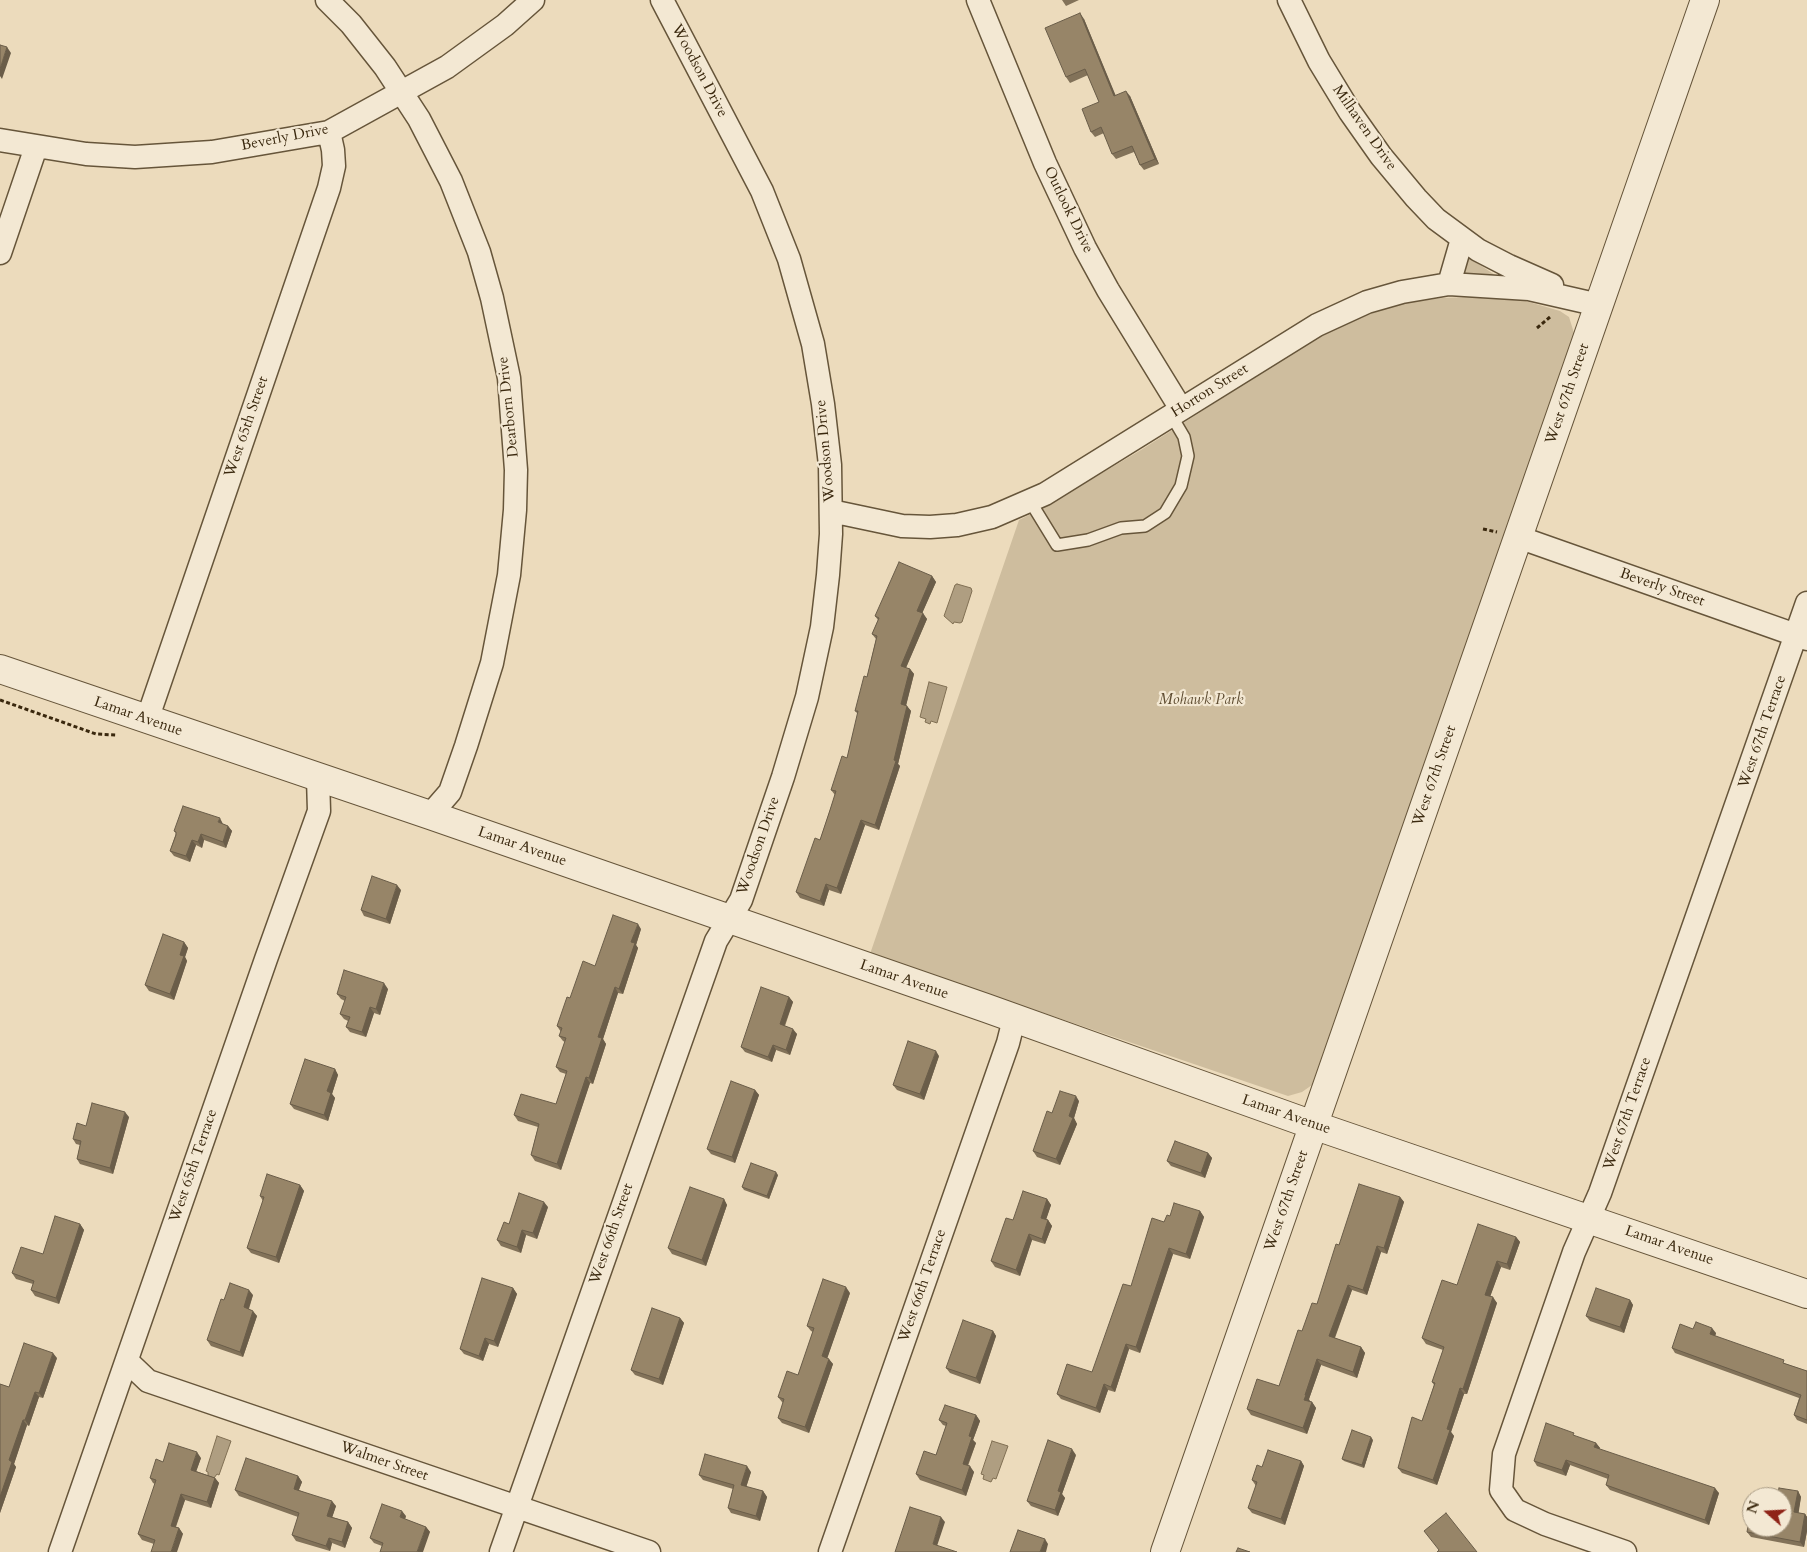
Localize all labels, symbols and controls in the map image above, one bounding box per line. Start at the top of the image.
street label: Woodson Drive [667,21,731,121]
street label: Milhaven Drive [1328,82,1400,174]
street label: Beverly Drive [240,121,330,155]
street label: Outlook Drive [1039,164,1097,256]
street label: West 67th Street [1542,341,1594,447]
street label: Dearborn Drive [495,356,523,458]
street label: Horton Street [1168,360,1252,422]
street label: West 65th Street [221,374,273,480]
street label: Woodson Drive [813,399,839,503]
street label: Beverly Street [1617,565,1707,611]
street label: West 67th Terrace [1735,673,1791,791]
park label: Mohawk Park [1159,692,1243,710]
street label: Lamar Avenue [91,693,185,741]
street label: West 67th Street [1409,723,1461,829]
street label: Woodson Drive [734,795,784,897]
street label: Lamar Avenue [475,823,569,871]
street label: Lamar Avenue [857,956,951,1004]
street label: West 67th Terrace [1600,1055,1656,1173]
street label: Lamar Avenue [1239,1091,1333,1139]
street label: West 65th Terrace [166,1107,222,1225]
street label: West 67th Street [1261,1148,1313,1254]
street label: West 66th Street [586,1181,638,1287]
street label: Lamar Avenue [1622,1222,1716,1270]
street label: West 66th Terrace [895,1227,951,1345]
street label: Walmer Street [338,1439,430,1485]
north arrow [1742,1487,1792,1537]
text: N [1742,1498,1764,1516]

